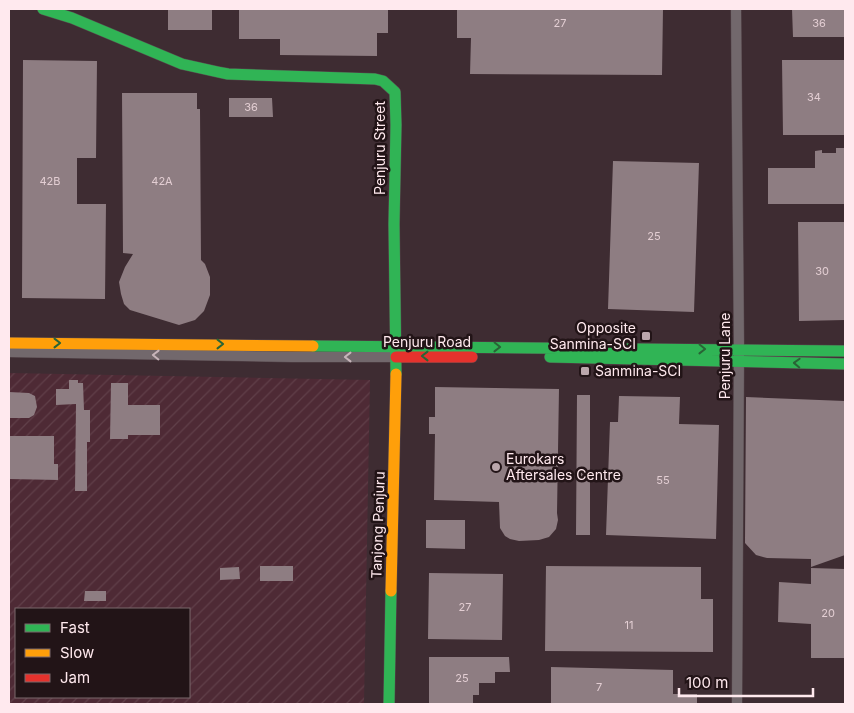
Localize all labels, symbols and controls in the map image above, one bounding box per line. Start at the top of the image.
house number: 27 [554,16,566,30]
house number: 36 [812,16,826,30]
house number: 34 [807,90,821,104]
house number: 36 [244,100,258,114]
street label: Penjuru Street [371,101,388,195]
house number: 42B [39,174,61,188]
house number: 42A [151,174,173,188]
house number: 25 [647,229,661,243]
house number: 30 [815,264,829,278]
street label: Penjuru Lane [716,313,733,399]
place label: Opposite Sanmina-SCI [550,319,636,352]
marker: Opposite Sanmina-SCI [640,330,652,342]
street label: Penjuru Road [383,333,471,350]
one-way arrow [54,338,62,348]
one-way arrow [216,339,224,349]
one-way arrow [494,342,501,352]
one-way arrow [698,344,706,354]
one-way arrow [152,349,160,360]
one-way arrow [421,351,429,362]
one-way arrow [343,352,351,362]
one-way arrow [792,357,800,368]
place label: Sanmina-SCI [595,362,681,379]
marker: Sanmina-SCI [579,365,591,377]
place label: Eurokars Aftersales Centre [506,450,621,483]
marker: Eurokars Aftersales Centre [490,461,502,473]
street label: Tanjong Penjuru [367,471,388,579]
house number: 55 [656,473,670,487]
house number: 27 [459,600,471,614]
house number: 20 [821,606,835,620]
legend [15,608,190,698]
text: Fast [60,618,90,637]
house number: 11 [625,618,633,632]
text: Slow [60,643,94,662]
scale bar [679,666,813,698]
text: Jam [60,668,90,687]
house number: 25 [455,671,469,685]
text: 100 m [686,673,728,692]
house number: 7 [596,680,602,694]

